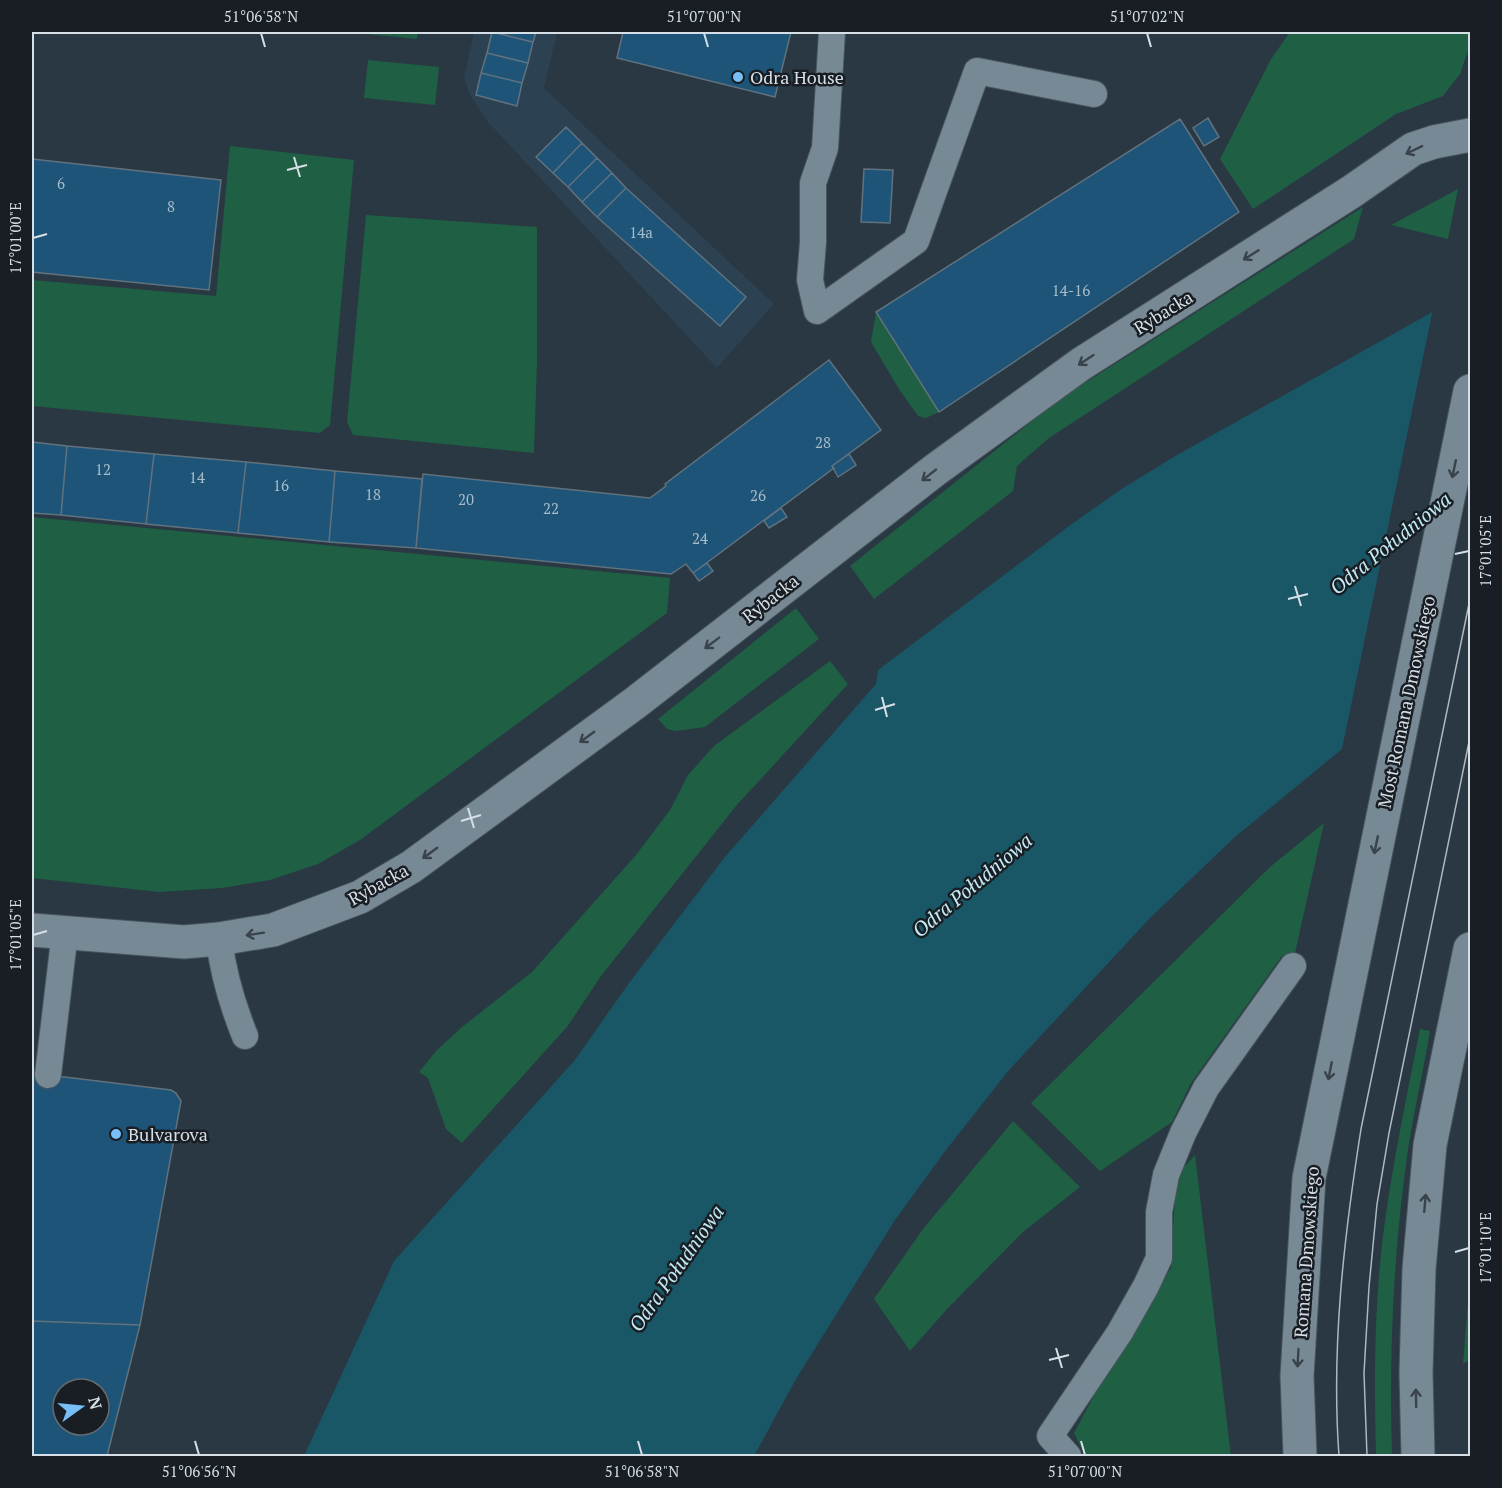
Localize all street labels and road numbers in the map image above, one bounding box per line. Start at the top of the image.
street label: Rybacka [1129,284,1197,340]
street label: Rybacka [737,568,803,628]
street label: Most Romana Dmowskiego [1372,594,1440,810]
street label: Rybacka [344,858,412,910]
street label: Romana Dmowskiego [1288,1165,1324,1339]

